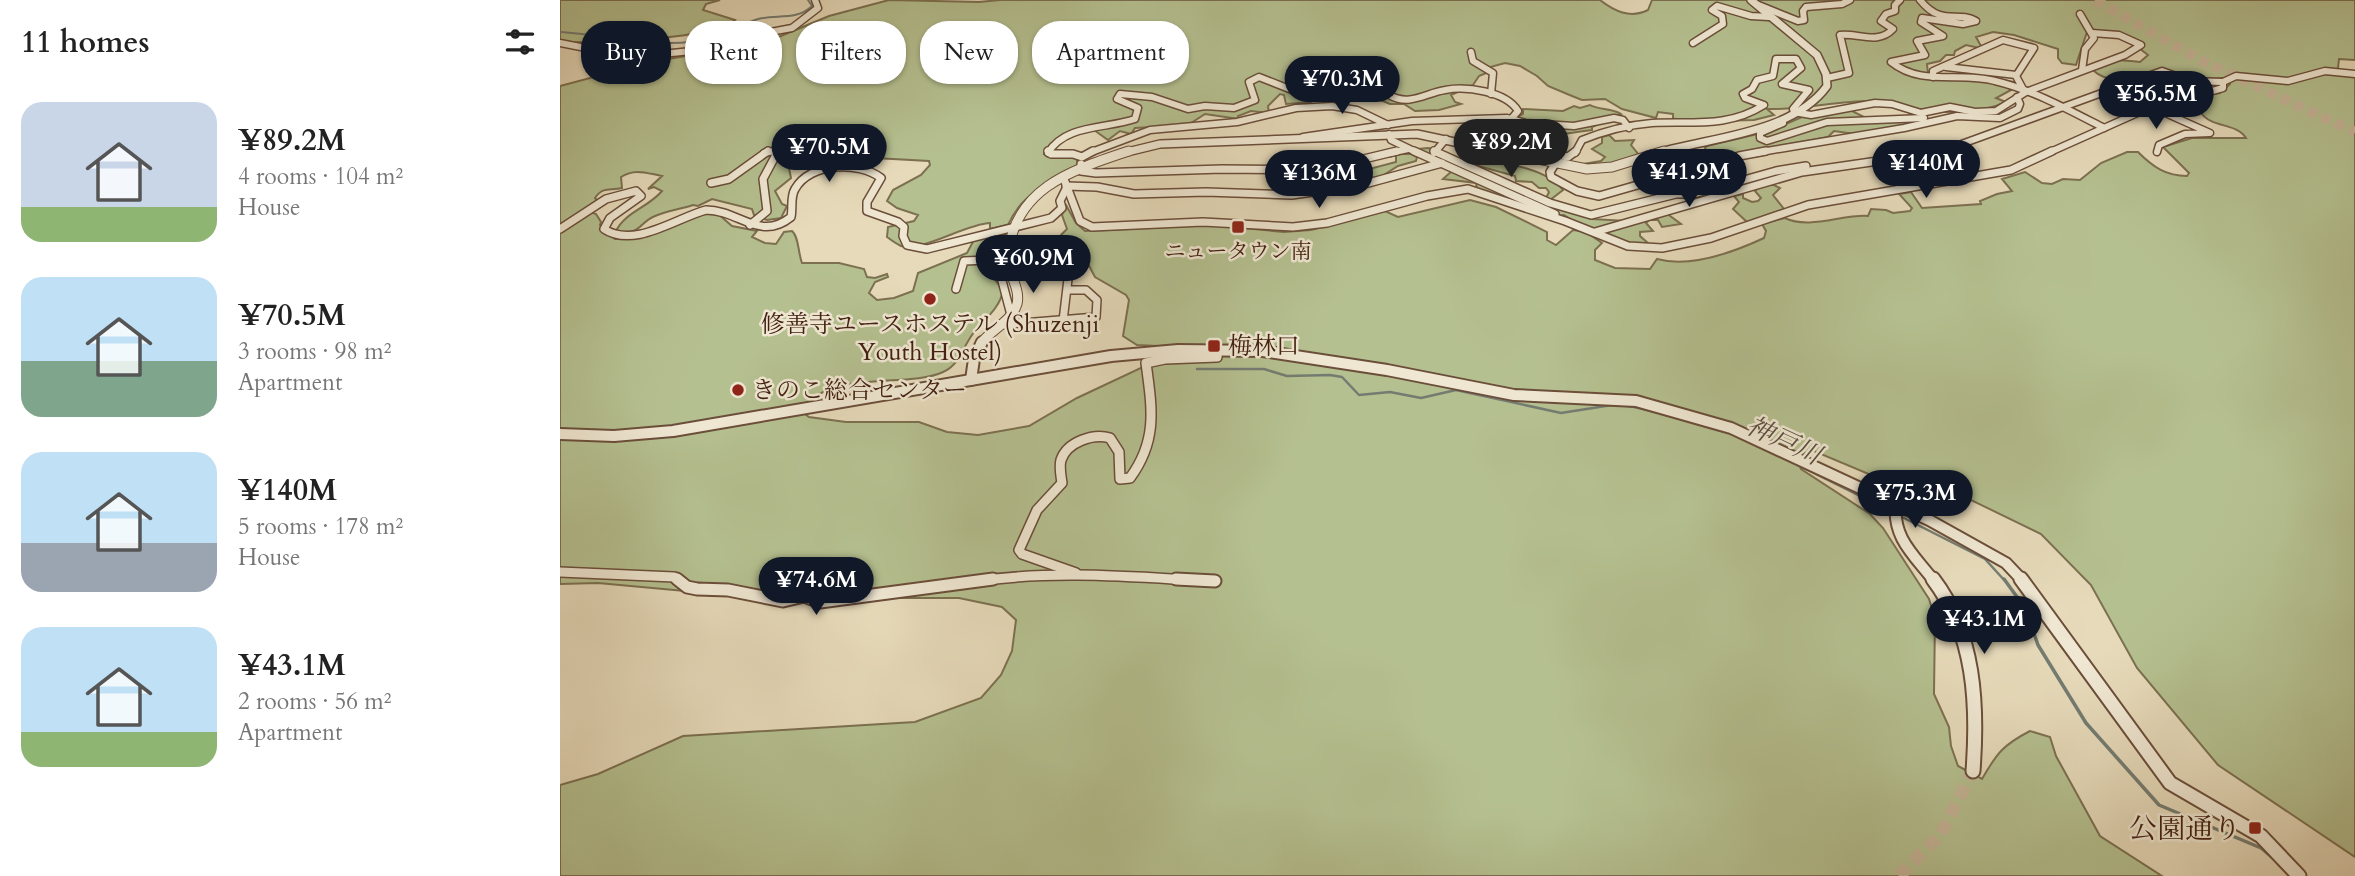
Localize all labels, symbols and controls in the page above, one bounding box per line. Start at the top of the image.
chip: Buy [581,21,671,84]
chip: Rent [685,21,782,84]
chip: Filters [796,21,906,84]
chip: New [920,21,1018,84]
chip: Apartment [1032,21,1189,84]
text: 11 homes [21,22,150,63]
icon: filters [501,23,539,61]
pin: ¥70.3M [1285,57,1399,116]
text: ¥70.3M [1301,63,1383,94]
pin: ¥56.5M [2099,72,2213,131]
text: ¥56.5M [2115,78,2197,109]
text: ¥89.2M [238,120,346,161]
pin: ¥89.2M [1454,120,1568,179]
pin: ¥70.5M [772,124,886,184]
text: ¥89.2M [1470,126,1552,157]
icon: home [77,130,161,214]
text: ¥70.5M [788,131,870,162]
pin: ¥140M [1877,140,1975,200]
text: ¥140M [1888,147,1964,178]
pin: ¥136M [1270,150,1368,210]
pin: ¥41.9M [1632,150,1746,209]
text: ¥41.9M [1648,156,1730,187]
text: ¥136M [1281,157,1357,188]
text: 4 rooms · 104 m² [238,161,403,192]
text: House [238,192,300,223]
marker: ニュータウン南 [1230,219,1246,235]
pin: ¥60.9M [976,236,1090,295]
place label: ニュータウン南 [1165,237,1312,266]
text: ¥60.9M [992,242,1074,273]
marker: 修善寺ユースホステル (Shuzenji Youth Hostel) [922,291,938,307]
text: ¥70.5M [238,295,346,336]
icon: home [77,305,161,389]
place label: 修善寺ユースホステル (Shuzenji Youth Hostel) [761,308,1099,369]
place label: 梅林口 [1228,330,1300,363]
text: 3 rooms · 98 m² [238,336,391,367]
marker: 梅林口 [1206,338,1222,354]
text: Apartment [238,367,342,398]
place label: きのこ総合センター [752,374,967,407]
marker: きのこ総合センター [730,382,746,398]
water label: 神戸川 [1741,408,1829,474]
text: ¥140M [238,470,337,511]
pin: ¥75.3M [1858,470,1972,530]
text: ¥75.3M [1874,477,1956,508]
icon: home [77,480,161,564]
text: 5 rooms · 178 m² [238,511,403,542]
text: House [238,542,300,573]
pin: ¥74.6M [759,558,873,617]
text: ¥74.6M [775,564,857,595]
pin: ¥43.1M [1927,596,2041,656]
text: ¥43.1M [1943,603,2025,634]
text: ¥43.1M [238,645,346,686]
icon: home [77,655,161,739]
text: 2 rooms · 56 m² [238,686,391,717]
text: Apartment [238,717,342,748]
place label: 公園通り [2129,810,2241,848]
marker: 公園通り [2247,820,2263,836]

